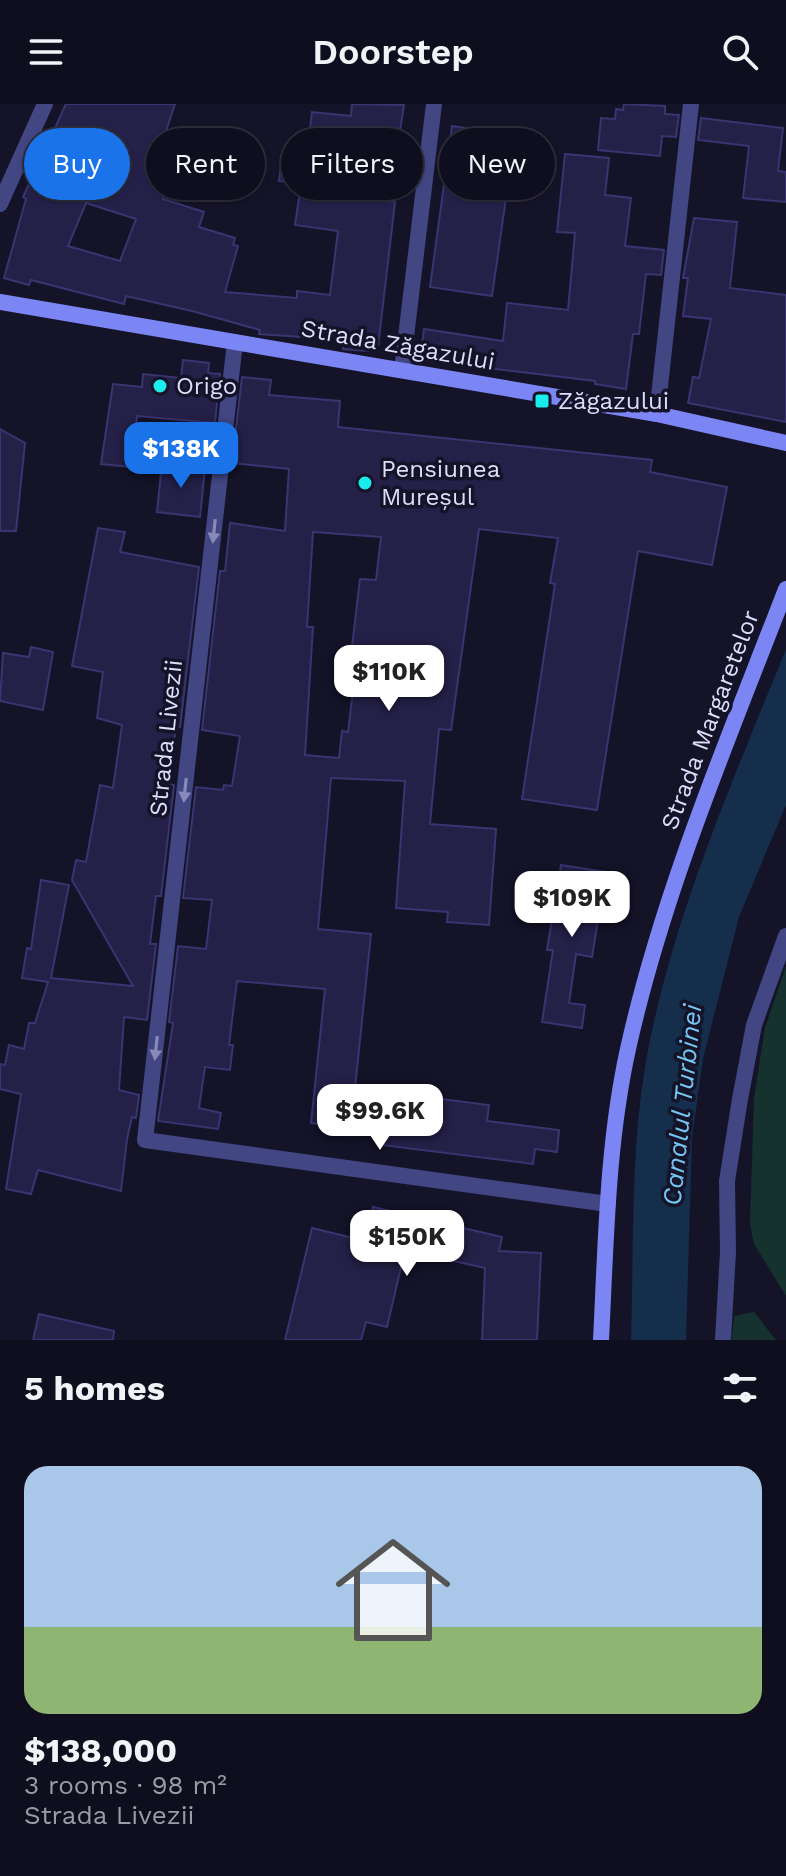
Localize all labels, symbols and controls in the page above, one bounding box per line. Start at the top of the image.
icon: menu [24,30,68,74]
icon: search [718,30,762,74]
text: Doorstep [312,31,474,73]
chip: Buy [24,128,130,200]
chip: Rent [146,128,265,200]
chip: Filters [281,128,423,200]
chip: New [439,128,555,200]
street label: Strada Zăgazului [299,314,497,376]
place label: Origo [176,372,237,400]
marker: Origo [151,377,169,395]
place label: Zăgazului [558,387,669,415]
marker: Zăgazului [533,392,551,410]
pin: $138K [125,422,237,490]
text: $138K [142,433,220,463]
place label: Pensiunea Mureșul [381,455,500,511]
marker: Pensiunea Mureșul [356,474,374,492]
one-way arrow [207,519,220,544]
street label: Strada Margaretelor [655,606,765,834]
pin: $110K [333,645,445,713]
text: $110K [352,656,426,686]
street label: Strada Livezii [144,658,188,818]
one-way arrow [178,777,191,802]
pin: $109K [516,871,628,939]
text: $109K [533,882,611,912]
water label: Canalul Turbinei [657,1001,708,1207]
one-way arrow [149,1036,162,1061]
pin: $99.6K [315,1084,445,1152]
text: $99.6K [335,1095,425,1125]
pin: $150K [351,1210,463,1278]
text: $150K [368,1221,446,1251]
icon: filters [718,1366,762,1410]
text: 5 homes [24,1368,165,1408]
icon: home [321,1518,465,1662]
text: $138,000 [24,1730,177,1770]
text: 3 rooms · 98 m² [24,1770,227,1800]
text: Strada Livezii [24,1800,195,1830]

